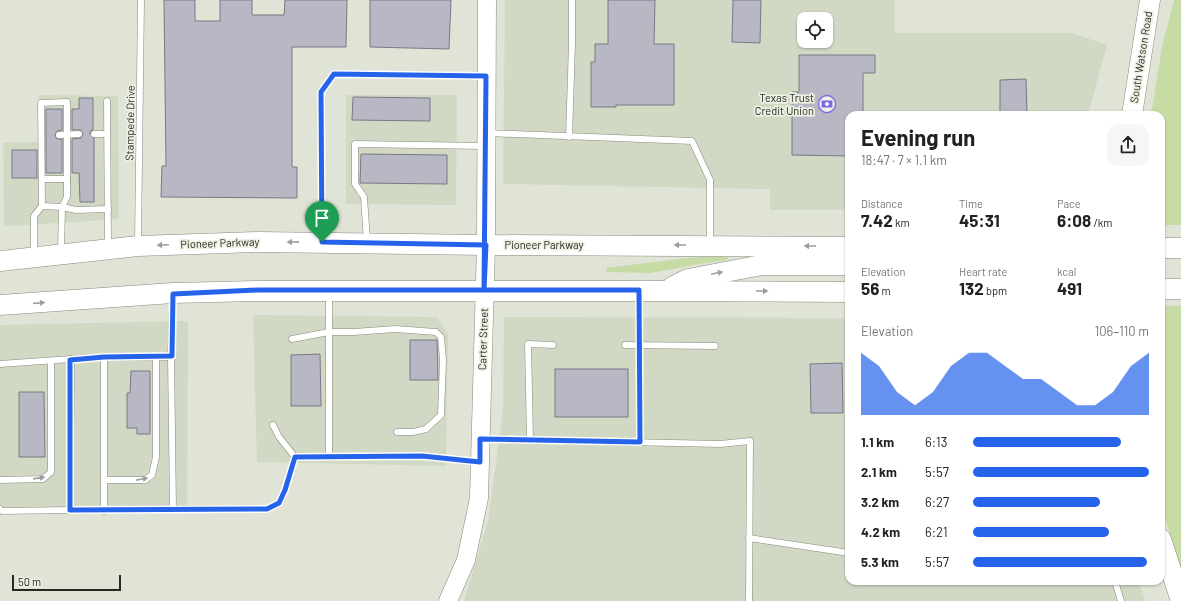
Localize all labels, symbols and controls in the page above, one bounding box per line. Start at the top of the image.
street label: South Watson Road [1127,10,1154,104]
map controls [797,12,833,48]
button: locate [797,12,833,48]
street label: Stampede Drive [122,85,137,161]
place label: Texas Trust Credit Union [755,91,814,117]
bank icon: Texas Trust Credit Union [817,94,837,114]
text: Evening run [861,124,975,150]
button: share [1107,124,1149,166]
text: 18:47 · 7 × 1.1 km [861,152,947,168]
text: Distance [861,197,903,210]
text: Time [959,197,983,210]
text: Pace [1057,197,1081,210]
pin [305,201,339,242]
icon: arrive [311,207,333,229]
text: 7.42 [861,210,893,230]
text: 45:31 [959,210,1000,230]
text: 6:08 [1057,210,1091,230]
text: km [893,216,910,229]
text: /km [1091,216,1112,229]
street label: Pioneer Parkway [180,235,260,250]
street label: Pioneer Parkway [504,238,584,251]
one-way arrow [286,239,299,245]
one-way arrow [157,242,169,249]
one-way arrow [673,242,686,248]
one-way arrow [803,243,816,249]
text: Elevation [861,265,905,278]
text: Heart rate [959,265,1007,278]
text: kcal [1057,265,1076,278]
one-way arrow [710,269,723,275]
text: 56 [861,278,879,298]
text: 132 [959,278,984,298]
text: 491 [1057,278,1082,298]
text: m [879,284,891,297]
text: bpm [984,284,1007,297]
one-way arrow [756,288,769,294]
one-way arrow [33,299,45,306]
street label: Carter Street [475,308,490,370]
text: Elevation [861,323,913,339]
text: 106–110 m [1095,323,1149,339]
text: 1.1 km [861,434,894,450]
text: 6:13 [925,434,947,450]
text: 2.1 km [861,464,897,480]
text: 5:57 [925,464,949,480]
one-way arrow [32,475,45,481]
one-way arrow [136,475,149,481]
text: 3.2 km [861,494,899,510]
text: 6:27 [925,494,949,510]
text: 4.2 km [861,524,900,540]
text: 6:21 [925,524,947,540]
text: 5.3 km [861,554,899,570]
text: 5:57 [925,554,949,570]
scale bar [12,573,121,592]
text: 50 m [18,575,41,588]

